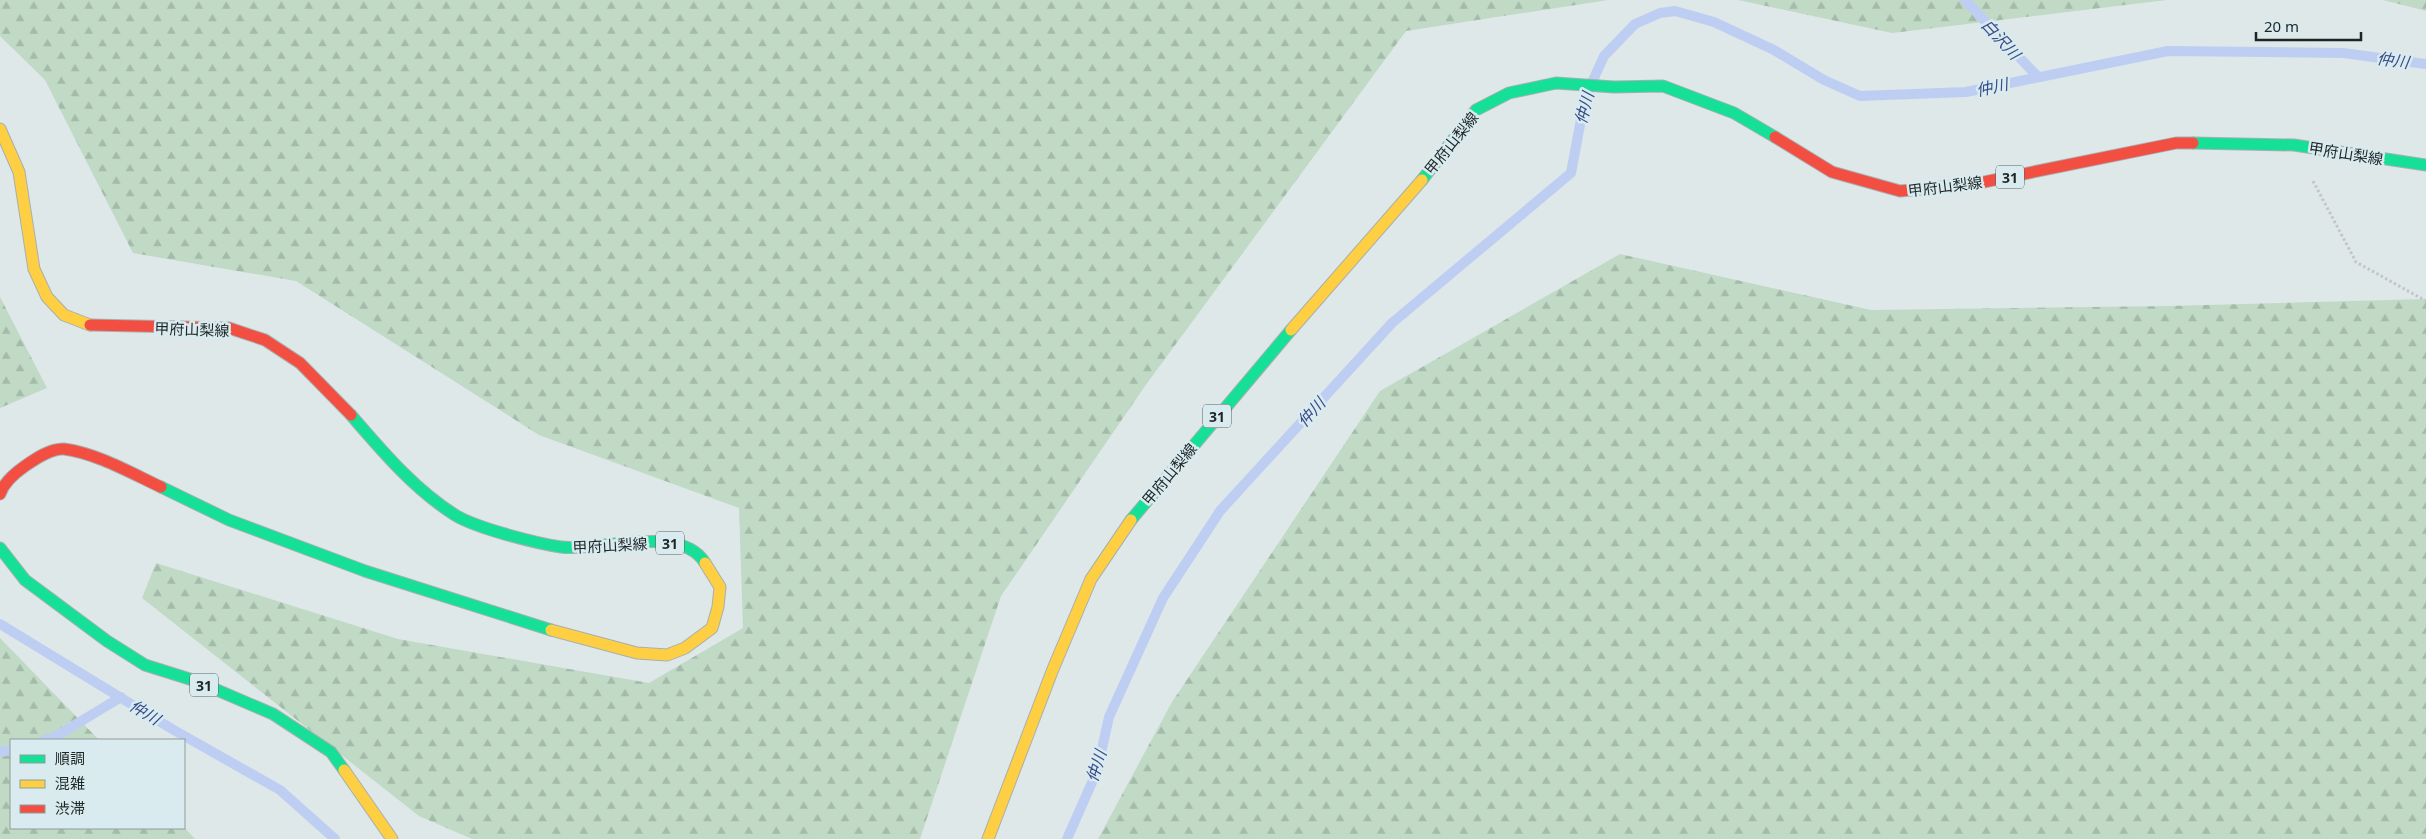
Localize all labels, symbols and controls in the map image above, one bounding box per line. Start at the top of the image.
scale bar [2256,10,2361,42]
water label: 白沢川 [1977,14,2027,66]
text: 20 m [2264,16,2299,36]
water label: 仲川 [2376,47,2412,73]
water label: 仲川 [1974,72,2012,101]
water label: 仲川 [1569,88,1599,126]
street label: 甲府山梨線 [1420,108,1482,178]
street label: 甲府山梨線 [2307,137,2385,169]
road number: 31 [1996,166,2024,188]
street label: 甲府山梨線 [1907,172,1983,200]
street label: 甲府山梨線 [154,318,230,340]
water label: 仲川 [1292,391,1331,431]
road number: 31 [1203,404,1231,428]
street label: 甲府山梨線 [1137,439,1201,509]
road number: 31 [656,532,684,554]
street label: 甲府山梨線 [572,533,648,557]
road number: 31 [190,674,218,696]
water label: 仲川 [126,694,166,731]
legend [10,739,185,829]
water label: 仲川 [1081,746,1112,785]
text: 順調 [55,748,85,768]
text: 混雑 [55,773,85,793]
text: 渋滞 [55,798,85,818]

